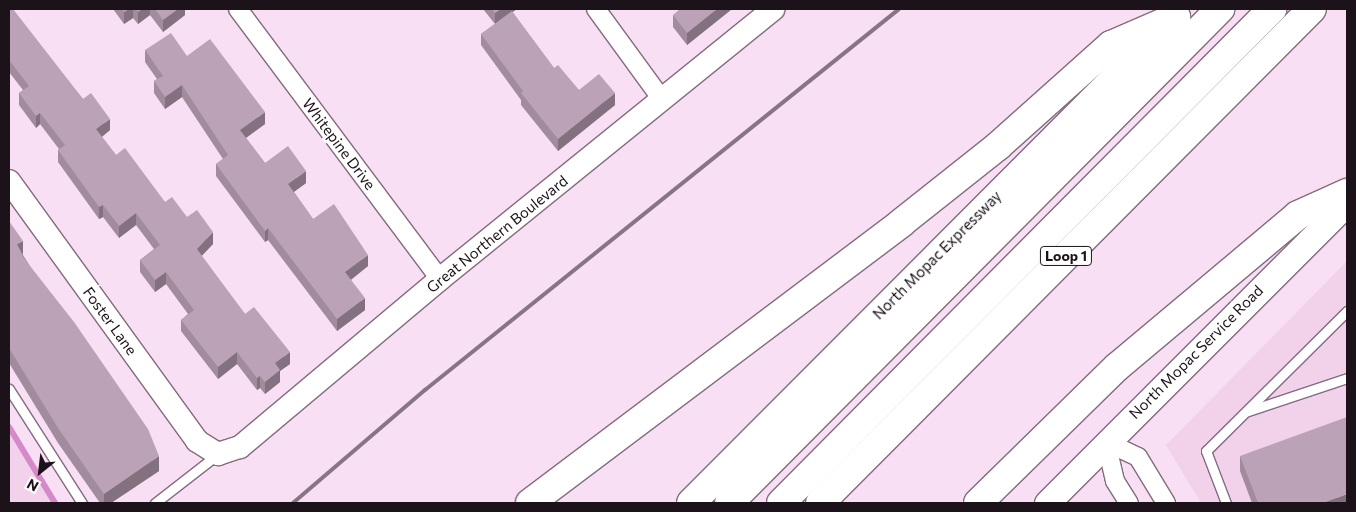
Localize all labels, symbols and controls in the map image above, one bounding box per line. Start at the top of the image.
street label: Whitepine Drive [299,95,379,193]
street label: Great Northern Boulevard [423,172,571,296]
street label: North Mopac Expressway [869,187,1005,323]
road number: Loop 1 [1040,245,1092,268]
street label: North Mopac Service Road [1125,281,1267,423]
street label: Foster Lane [79,283,141,359]
north arrow [15,447,65,497]
text: N [24,476,41,496]

